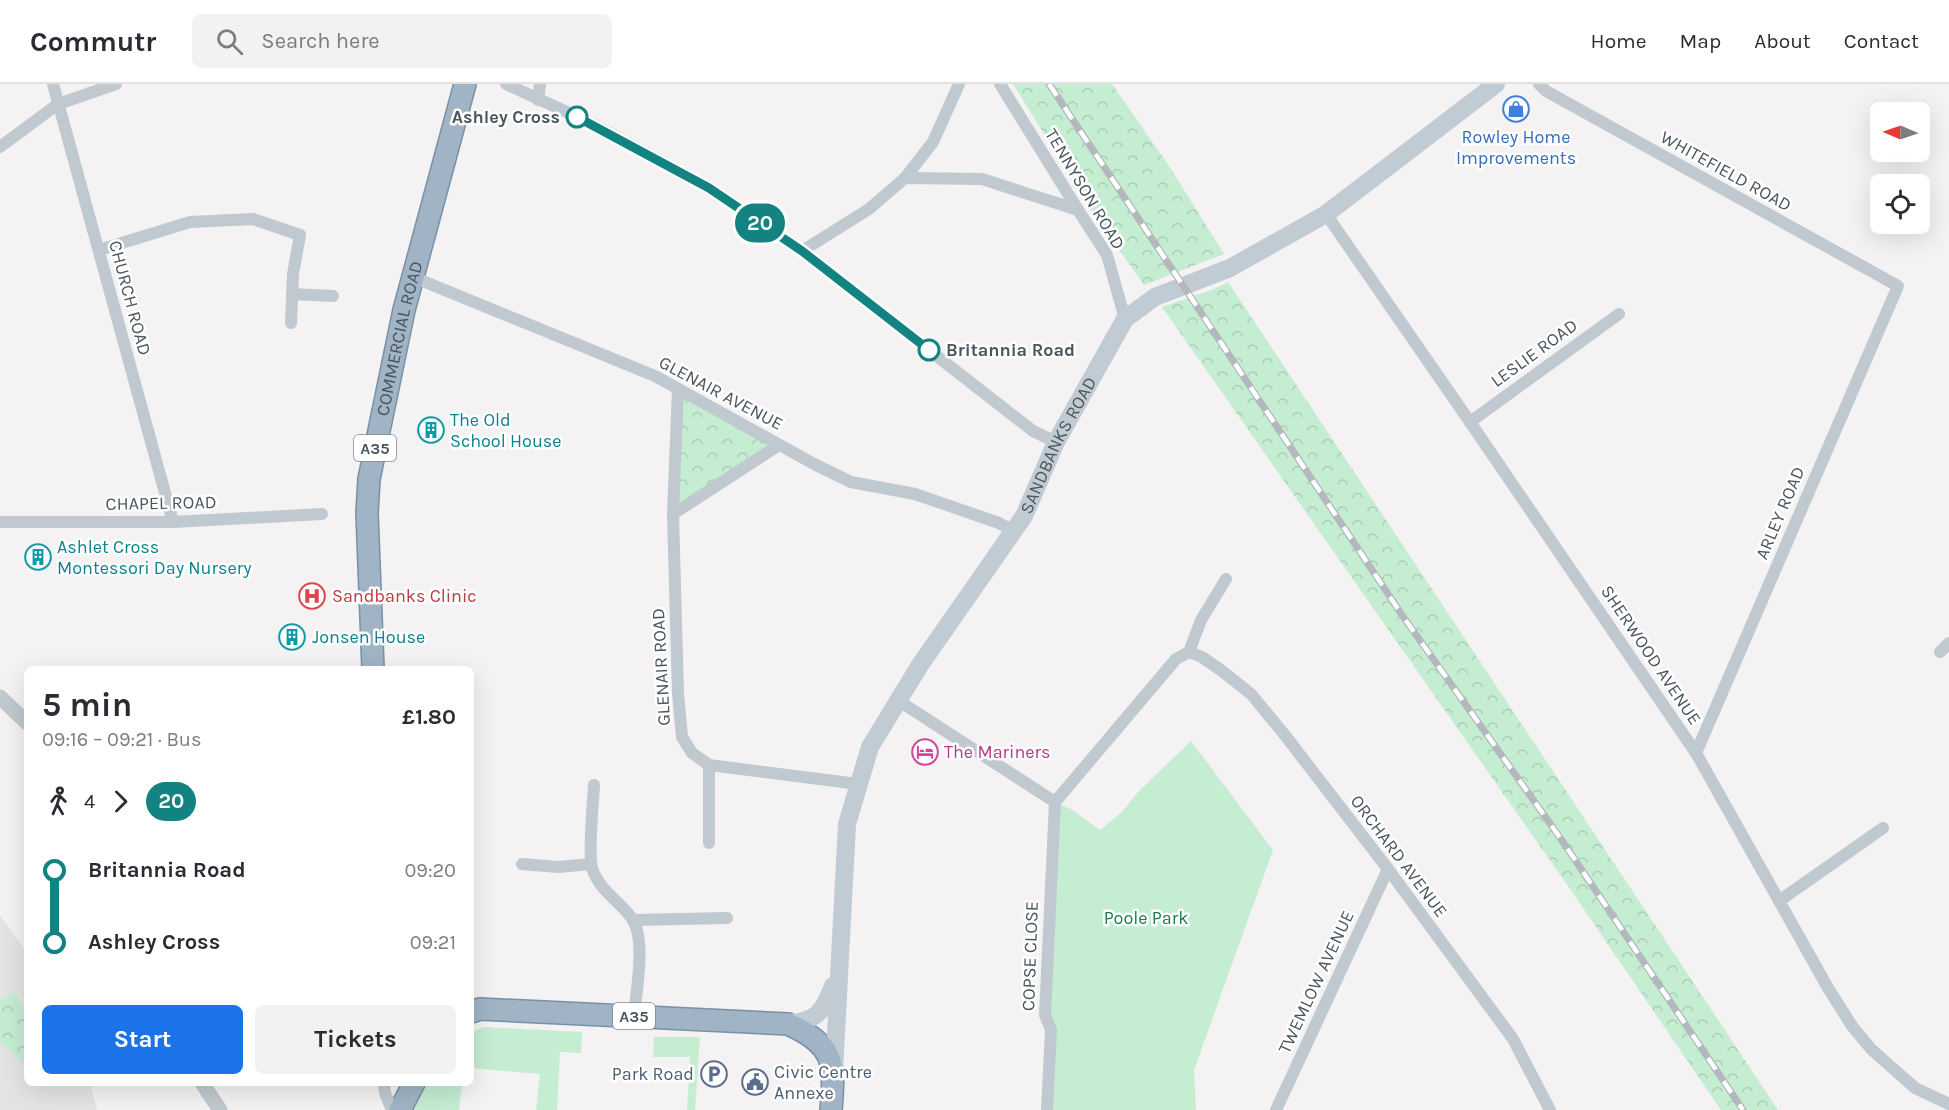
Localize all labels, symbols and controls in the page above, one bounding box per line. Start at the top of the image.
search box [192,14,612,68]
text: Commutr [30,25,156,58]
icon: search [213,25,246,58]
text: Search here [261,28,380,54]
text: Home [1591,29,1647,53]
text: Map [1680,29,1721,53]
text: About [1754,29,1811,53]
text: Contact [1844,29,1919,53]
shop icon: Rowley Home Improvements [1501,94,1531,124]
north arrow [1870,102,1930,162]
map controls [1870,102,1930,234]
place label: Ashley Cross [452,106,560,128]
marker: Ashley Cross [566,106,588,128]
street label: TENNYSON ROAD [1040,125,1130,253]
place label: Rowley Home Improvements [1456,126,1576,169]
street label: WHITEFIELD ROAD [1657,126,1795,216]
button: locate [1870,174,1930,234]
line badge: 20 [733,204,787,242]
text: 20 [747,211,773,235]
street label: CHURCH ROAD [104,238,156,358]
street label: COMMERCIAL ROAD [371,258,428,418]
street label: LESLIE ROAD [1486,314,1582,392]
marker: Britannia Road [918,339,940,361]
place label: Britannia Road [946,339,1075,361]
street label: GLENAIR AVENUE [655,351,787,435]
street label: SANDBANKS ROAD [1015,373,1101,517]
place label: The Old School House [450,409,562,452]
building icon: The Old School House [416,415,446,445]
road number: A35 [354,435,396,461]
street label: ARLEY ROAD [1751,463,1809,563]
street label: CHAPEL ROAD [105,491,217,515]
place label: Ashlet Cross Montessori Day Nursery [57,536,252,579]
building icon: Ashlet Cross Montessori Day Nursery [23,542,53,572]
hospital icon: Sandbanks Clinic [297,581,327,611]
street label: SHERWOOD AVENUE [1596,581,1706,729]
place label: Sandbanks Clinic [332,585,477,607]
street label: GLENAIR ROAD [647,608,675,726]
building icon: Jonsen House [277,622,307,652]
place label: Jonsen House [312,626,425,648]
text: 5 min [42,686,132,724]
text: £1.80 [402,704,456,730]
text: 09:16 – 09:21 · Bus [42,728,202,751]
hotel icon: The Mariners [910,737,940,767]
place label: The Mariners [944,741,1051,763]
icon: walk [42,785,75,818]
icon: forward [104,785,137,818]
text: 20 [158,789,184,813]
text: 4 [84,790,95,813]
street label: ORCHARD AVENUE [1346,790,1452,922]
text: Britannia Road [88,857,246,883]
text: 09:20 [404,859,456,882]
street label: COPSE CLOSE [1017,901,1043,1011]
park label: Poole Park [1104,907,1188,929]
street label: TWEMLOW AVENUE [1273,907,1359,1057]
text: Ashley Cross [88,929,220,955]
text: 09:21 [410,931,456,954]
road number: A35 [613,1003,655,1029]
button: Start [42,1005,243,1074]
button: Tickets [255,1005,456,1074]
parking icon: Park Road [699,1059,729,1089]
place label: Civic Centre Annexe [774,1061,872,1104]
place label: Park Road [612,1063,694,1085]
public building icon: Civic Centre Annexe [740,1067,770,1097]

